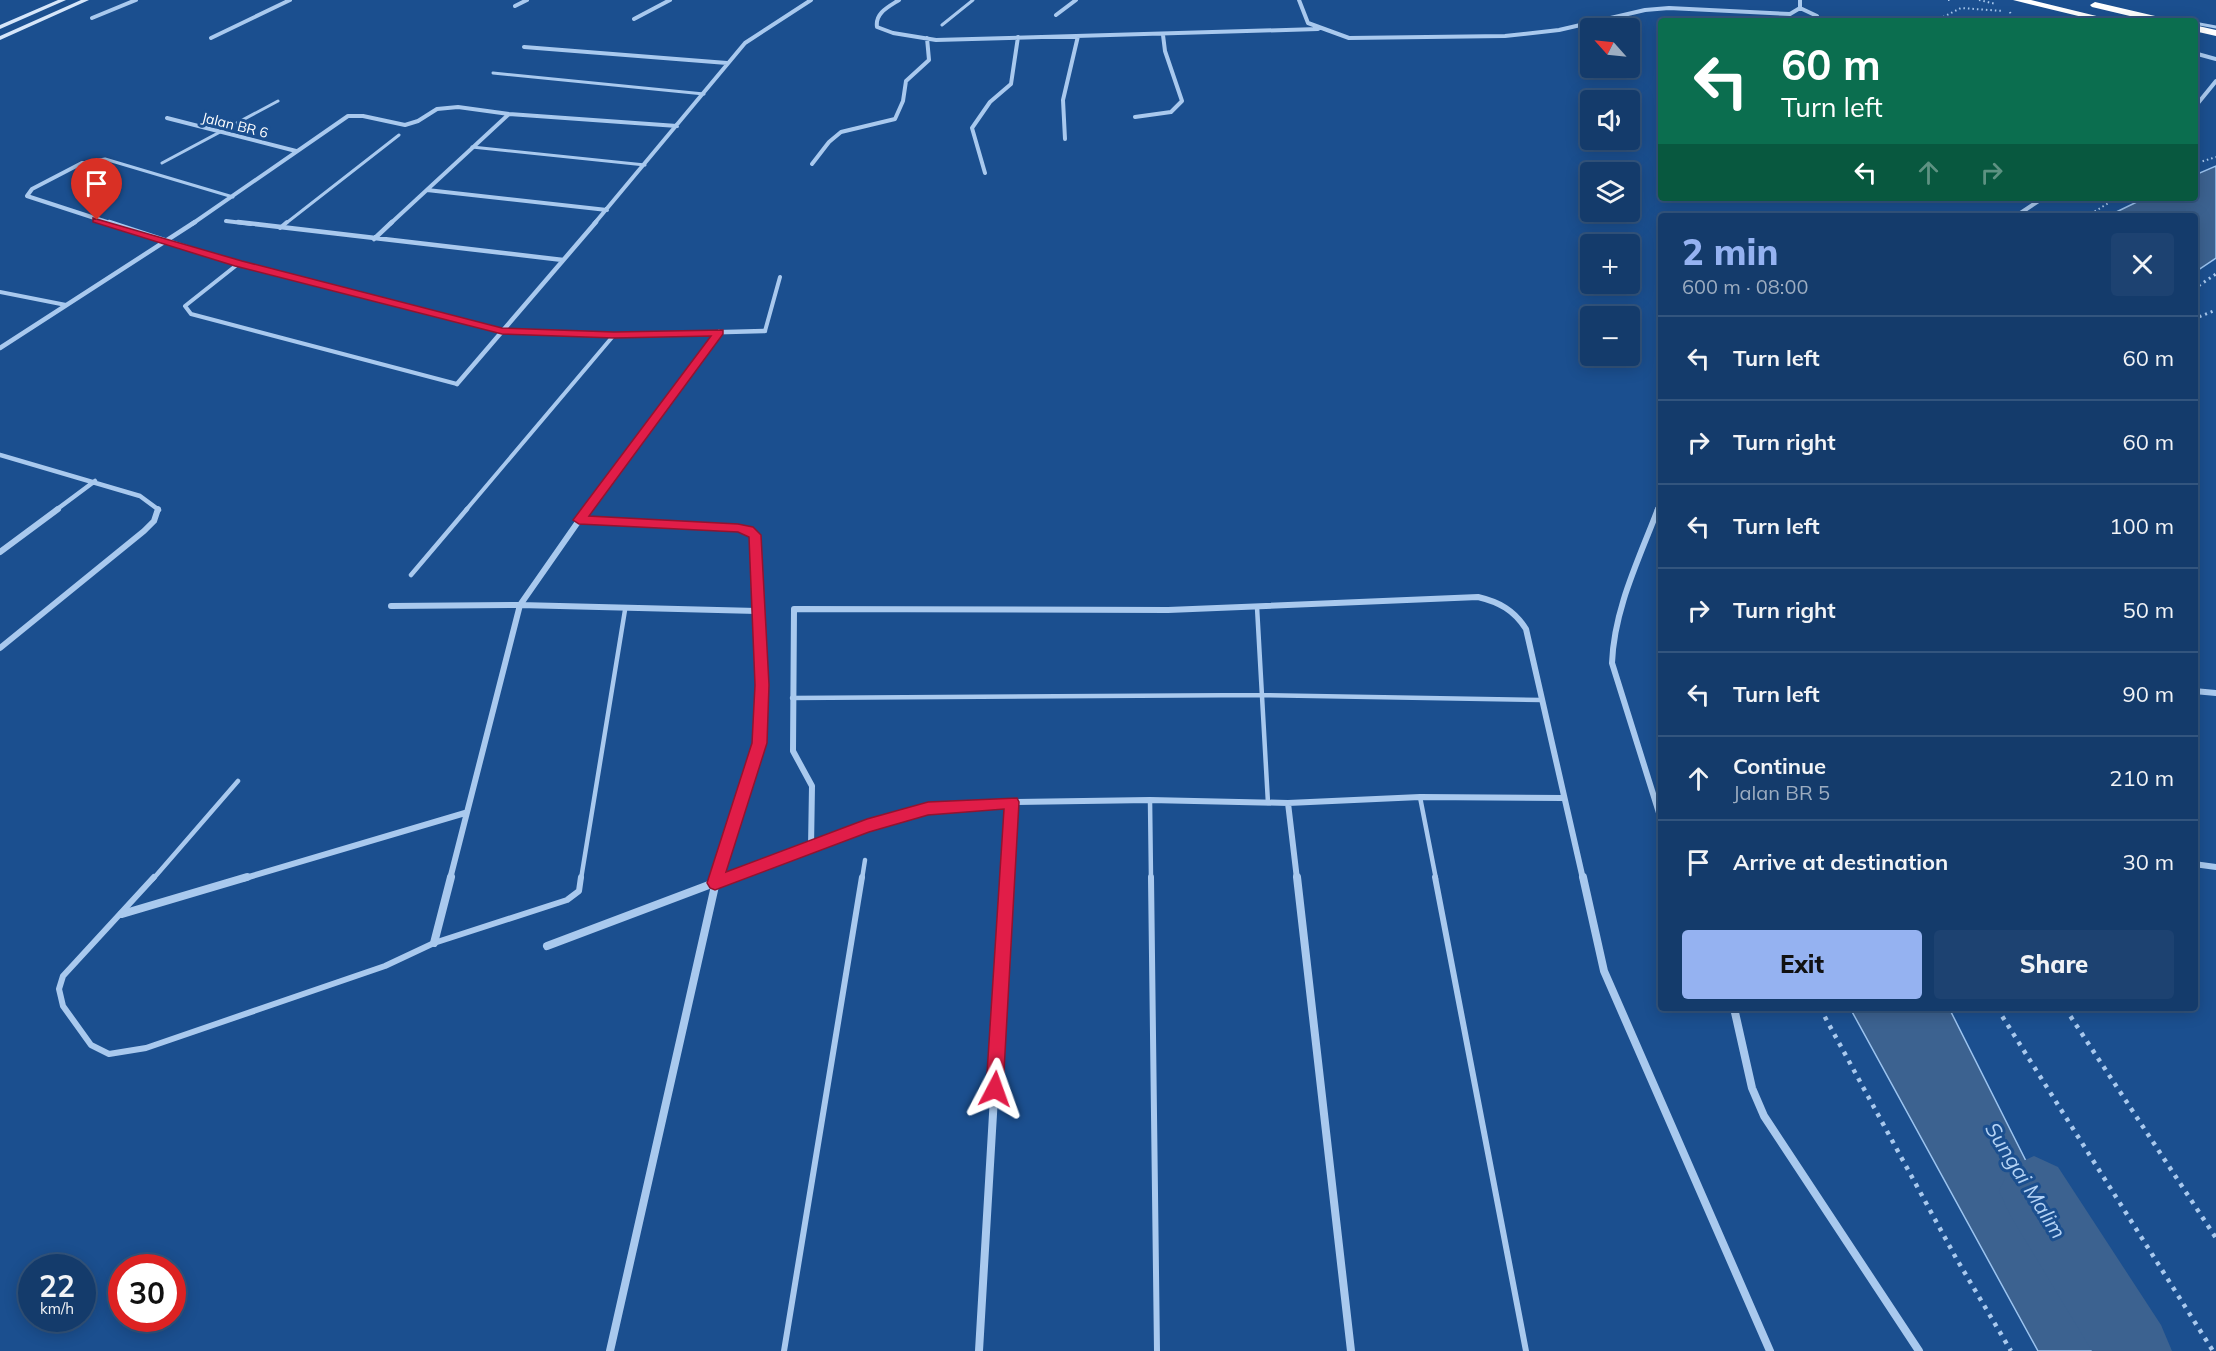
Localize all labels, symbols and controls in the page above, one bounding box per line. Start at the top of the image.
north arrow [1580,18,1640,78]
map controls [1580,18,1640,366]
text: 60 m [1781,38,1881,91]
icon: left [1682,42,1760,120]
button: sound [1580,90,1640,150]
text: Turn left [1781,90,1883,124]
street label: Jalan BR 6 [200,108,270,142]
icon: left [1849,156,1882,189]
icon: ahead [1912,156,1945,189]
icon: right [1975,156,2008,189]
pin [71,158,122,220]
button: layers [1580,162,1640,222]
icon: arrive [80,167,113,200]
text: 2 min [1682,229,1778,274]
button: close [2111,233,2174,296]
button: + [1580,234,1640,294]
text: 600 m · 08:00 [1682,274,1808,299]
button: − [1580,306,1640,366]
icon: left [1682,342,1715,375]
text: Turn left [1733,344,1820,372]
text: 60 m [2123,344,2174,372]
icon: right [1682,426,1715,459]
text: Turn right [1733,428,1836,456]
text: 60 m [2123,428,2174,456]
icon: left [1682,510,1715,543]
text: Turn left [1733,512,1820,540]
text: 100 m [2109,512,2174,540]
icon: right [1682,594,1715,627]
text: Turn right [1733,596,1836,624]
text: 50 m [2123,596,2174,624]
icon: left [1682,678,1715,711]
text: Turn left [1733,680,1820,708]
text: 90 m [2123,680,2174,708]
text: Continue [1733,752,1826,780]
icon: ahead [1682,762,1715,795]
text: 210 m [2109,764,2174,792]
text: Jalan BR 5 [1733,780,1830,805]
icon: arrive [1682,846,1715,879]
text: Arrive at destination [1733,848,1948,876]
text: 30 m [2123,848,2174,876]
button: Exit [1682,930,1922,999]
button: Share [1934,930,2174,999]
position arrow [963,1057,1027,1121]
water label: Sungai Malim [1980,1117,2072,1243]
speed limit sign: 30 [108,1254,186,1332]
text: 22 [39,1267,75,1305]
text: km/h [40,1299,74,1318]

